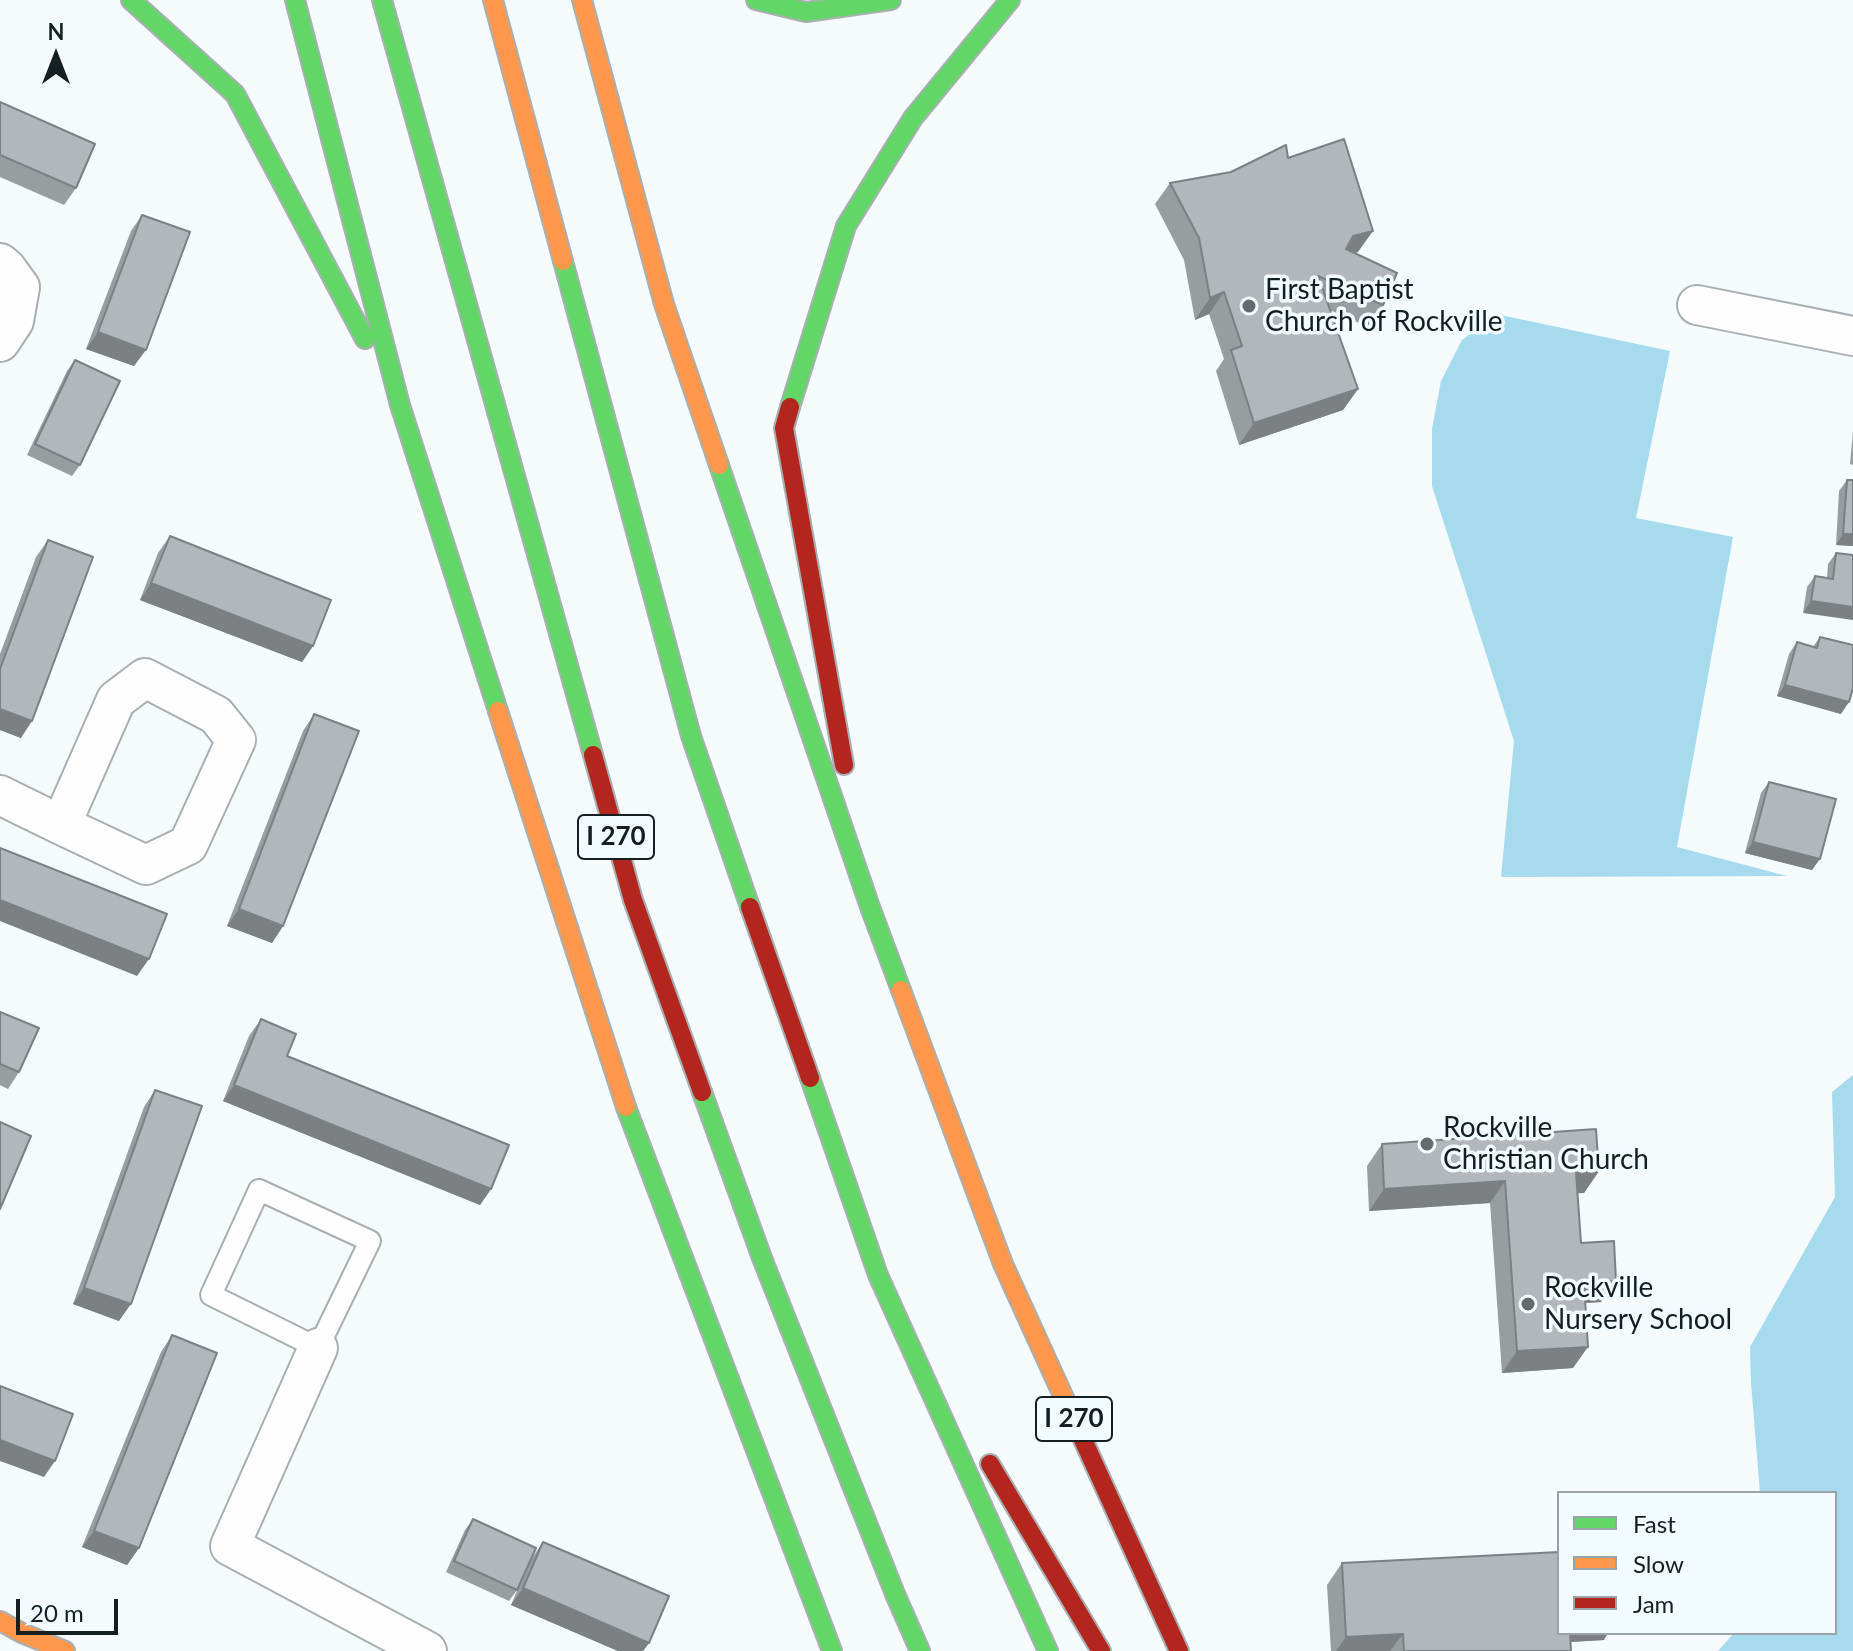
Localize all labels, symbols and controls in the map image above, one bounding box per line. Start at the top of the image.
north arrow [16,16,96,96]
text: N [48,18,64,45]
place label: First Baptist Church of Rockville [1265,273,1503,339]
marker: First Baptist Church of Rockville [1240,297,1258,315]
road number: I 270 [578,815,654,859]
place label: Rockville Christian Church [1443,1111,1649,1177]
marker: Rockville Christian Church [1418,1135,1436,1153]
place label: Rockville Nursery School [1544,1271,1732,1337]
marker: Rockville Nursery School [1519,1295,1537,1313]
road number: I 270 [1036,1397,1112,1441]
legend [1557,1491,1837,1635]
text: Fast [1633,1509,1676,1538]
text: Slow [1633,1549,1684,1578]
scale bar [20,1583,122,1633]
text: Jam [1633,1589,1674,1618]
text: 20 m [30,1598,84,1627]

